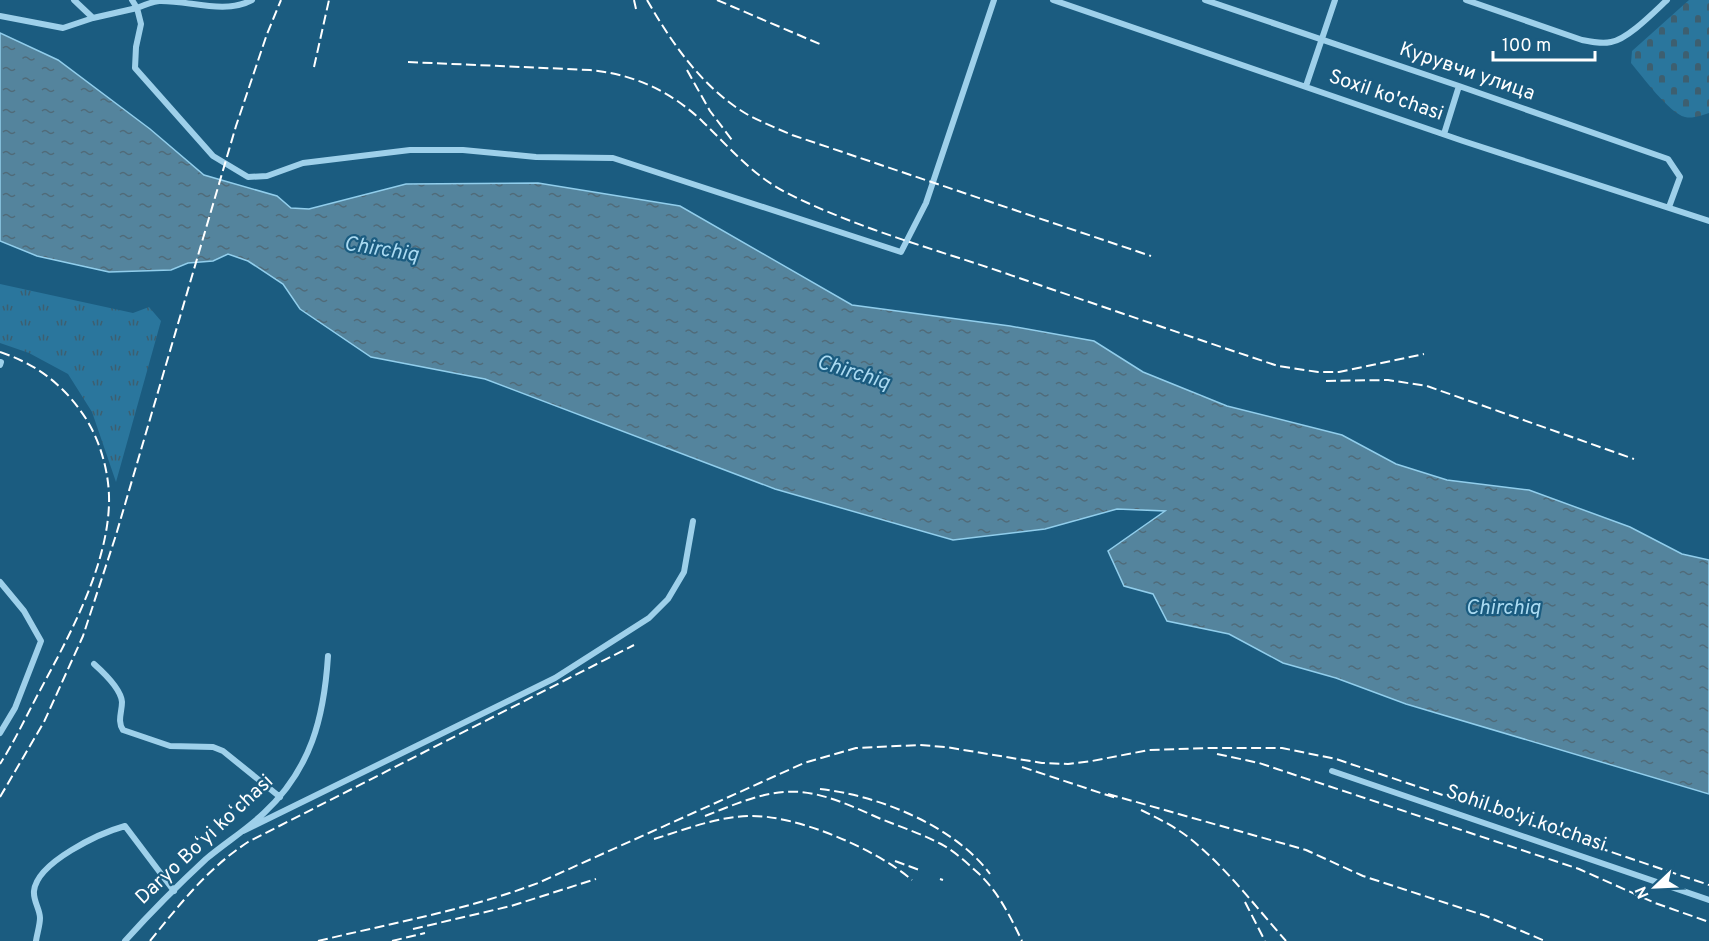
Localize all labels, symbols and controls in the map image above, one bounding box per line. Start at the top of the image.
scale bar [1493,24,1595,62]
text: 100 m [1502,35,1551,58]
street label: Курувчи улица [1396,37,1538,107]
street label: Soxil ko'chasi [1325,64,1447,128]
water label: Chirchiq [342,231,421,269]
water label: Chirchiq [813,349,893,397]
water label: Chirchiq [1466,595,1541,622]
street label: Daryo Boʻyi koʻchasi [130,769,280,911]
street label: Sohil bo'yi ko'chasi [1442,779,1610,859]
north arrow [1625,857,1685,917]
text: N [1632,883,1654,901]

